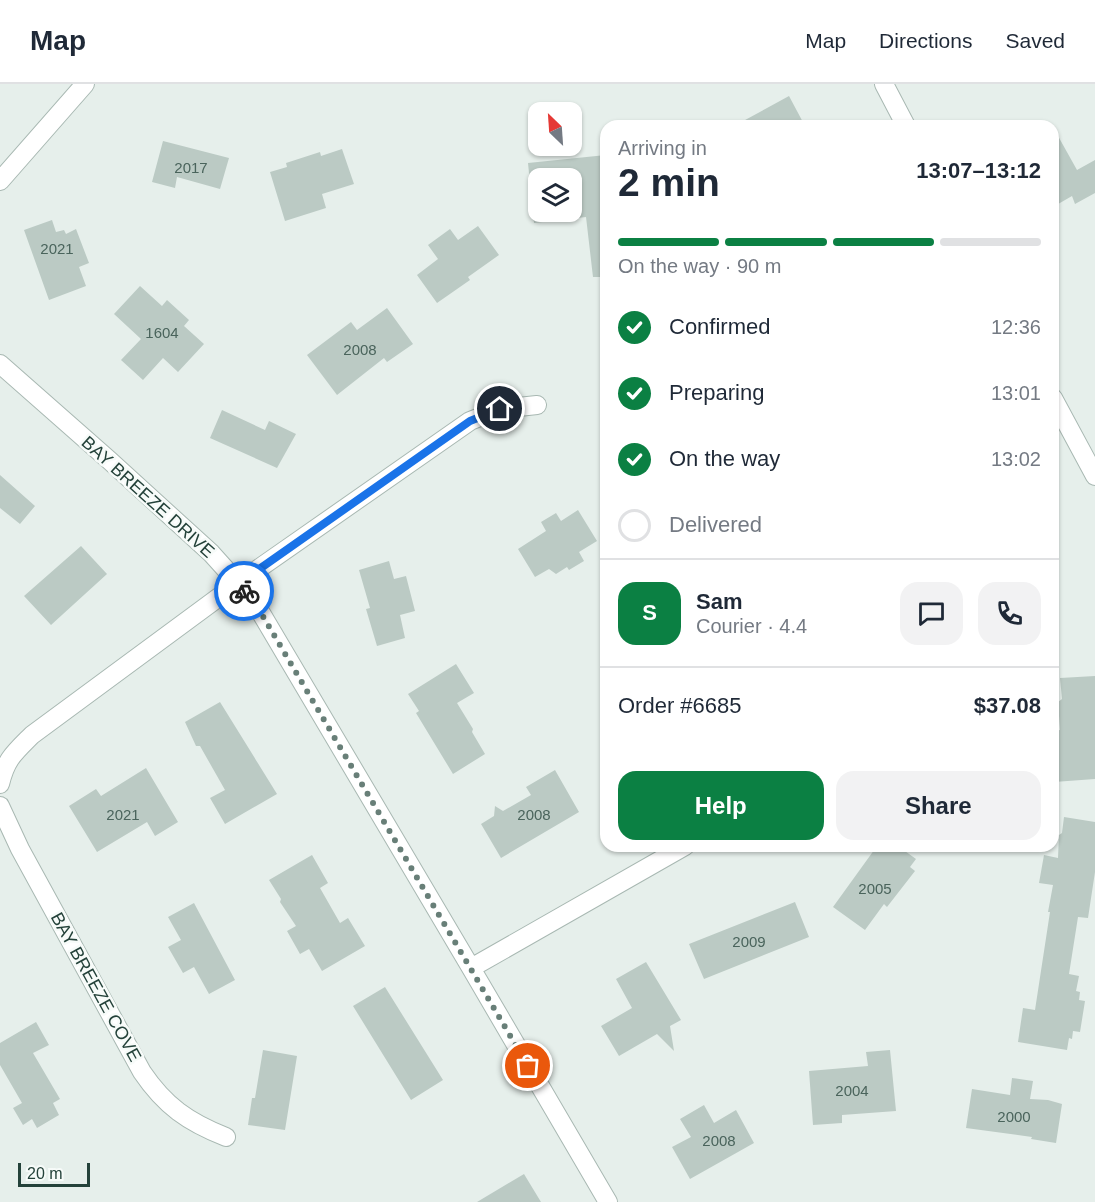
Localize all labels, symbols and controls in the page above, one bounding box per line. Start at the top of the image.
text: Map [30,25,86,56]
text: Map [805,29,846,52]
text: Directions [879,29,972,52]
text: Saved [1005,29,1065,52]
north arrow [528,102,582,156]
map controls [528,102,582,222]
text: Arriving in [618,137,707,159]
text: 13:07–13:12 [916,158,1041,183]
house number: 2017 [174,159,208,176]
text: 2 min [618,161,720,204]
button: layers [528,168,582,222]
house number: 2021 [40,240,74,257]
text: On the way · 90 m [618,255,781,277]
icon: check [618,311,651,344]
text: Confirmed [669,314,770,339]
text: 12:36 [991,316,1041,338]
house number: 1604 [145,324,179,341]
house number: 2008 [343,341,377,358]
icon: check [618,377,651,410]
text: Preparing [669,380,764,405]
text: 13:01 [991,382,1041,404]
pin [474,383,525,434]
icon: home [483,392,516,425]
street label: BAY BREEZE DRIVE [78,432,218,562]
icon: check [618,443,651,476]
text: On the way [669,446,780,471]
text: 13:02 [991,448,1041,470]
text: Delivered [669,512,762,537]
courier [214,561,274,621]
icon: bike [228,575,261,608]
button: chat [900,582,963,645]
button: phone [978,582,1041,645]
text: Sam [696,589,742,614]
text: S [642,600,657,625]
text: Courier · 4.4 [696,615,807,637]
text: Order #6685 [618,693,742,718]
text: $37.08 [974,693,1041,718]
button: Help [618,771,824,840]
button: Share [836,771,1041,840]
house number: 2021 [106,806,140,823]
house number: 2008 [517,806,551,823]
house number: 2005 [858,880,892,897]
street label: BAY BREEZE COVE [47,909,145,1065]
house number: 2009 [732,933,766,950]
pin [502,1040,553,1091]
icon: bag [511,1049,544,1082]
house number: 2004 [835,1082,869,1099]
house number: 2000 [997,1108,1031,1125]
house number: 2008 [702,1132,736,1149]
scale bar [18,1160,90,1188]
text: 20 m [27,1165,63,1182]

